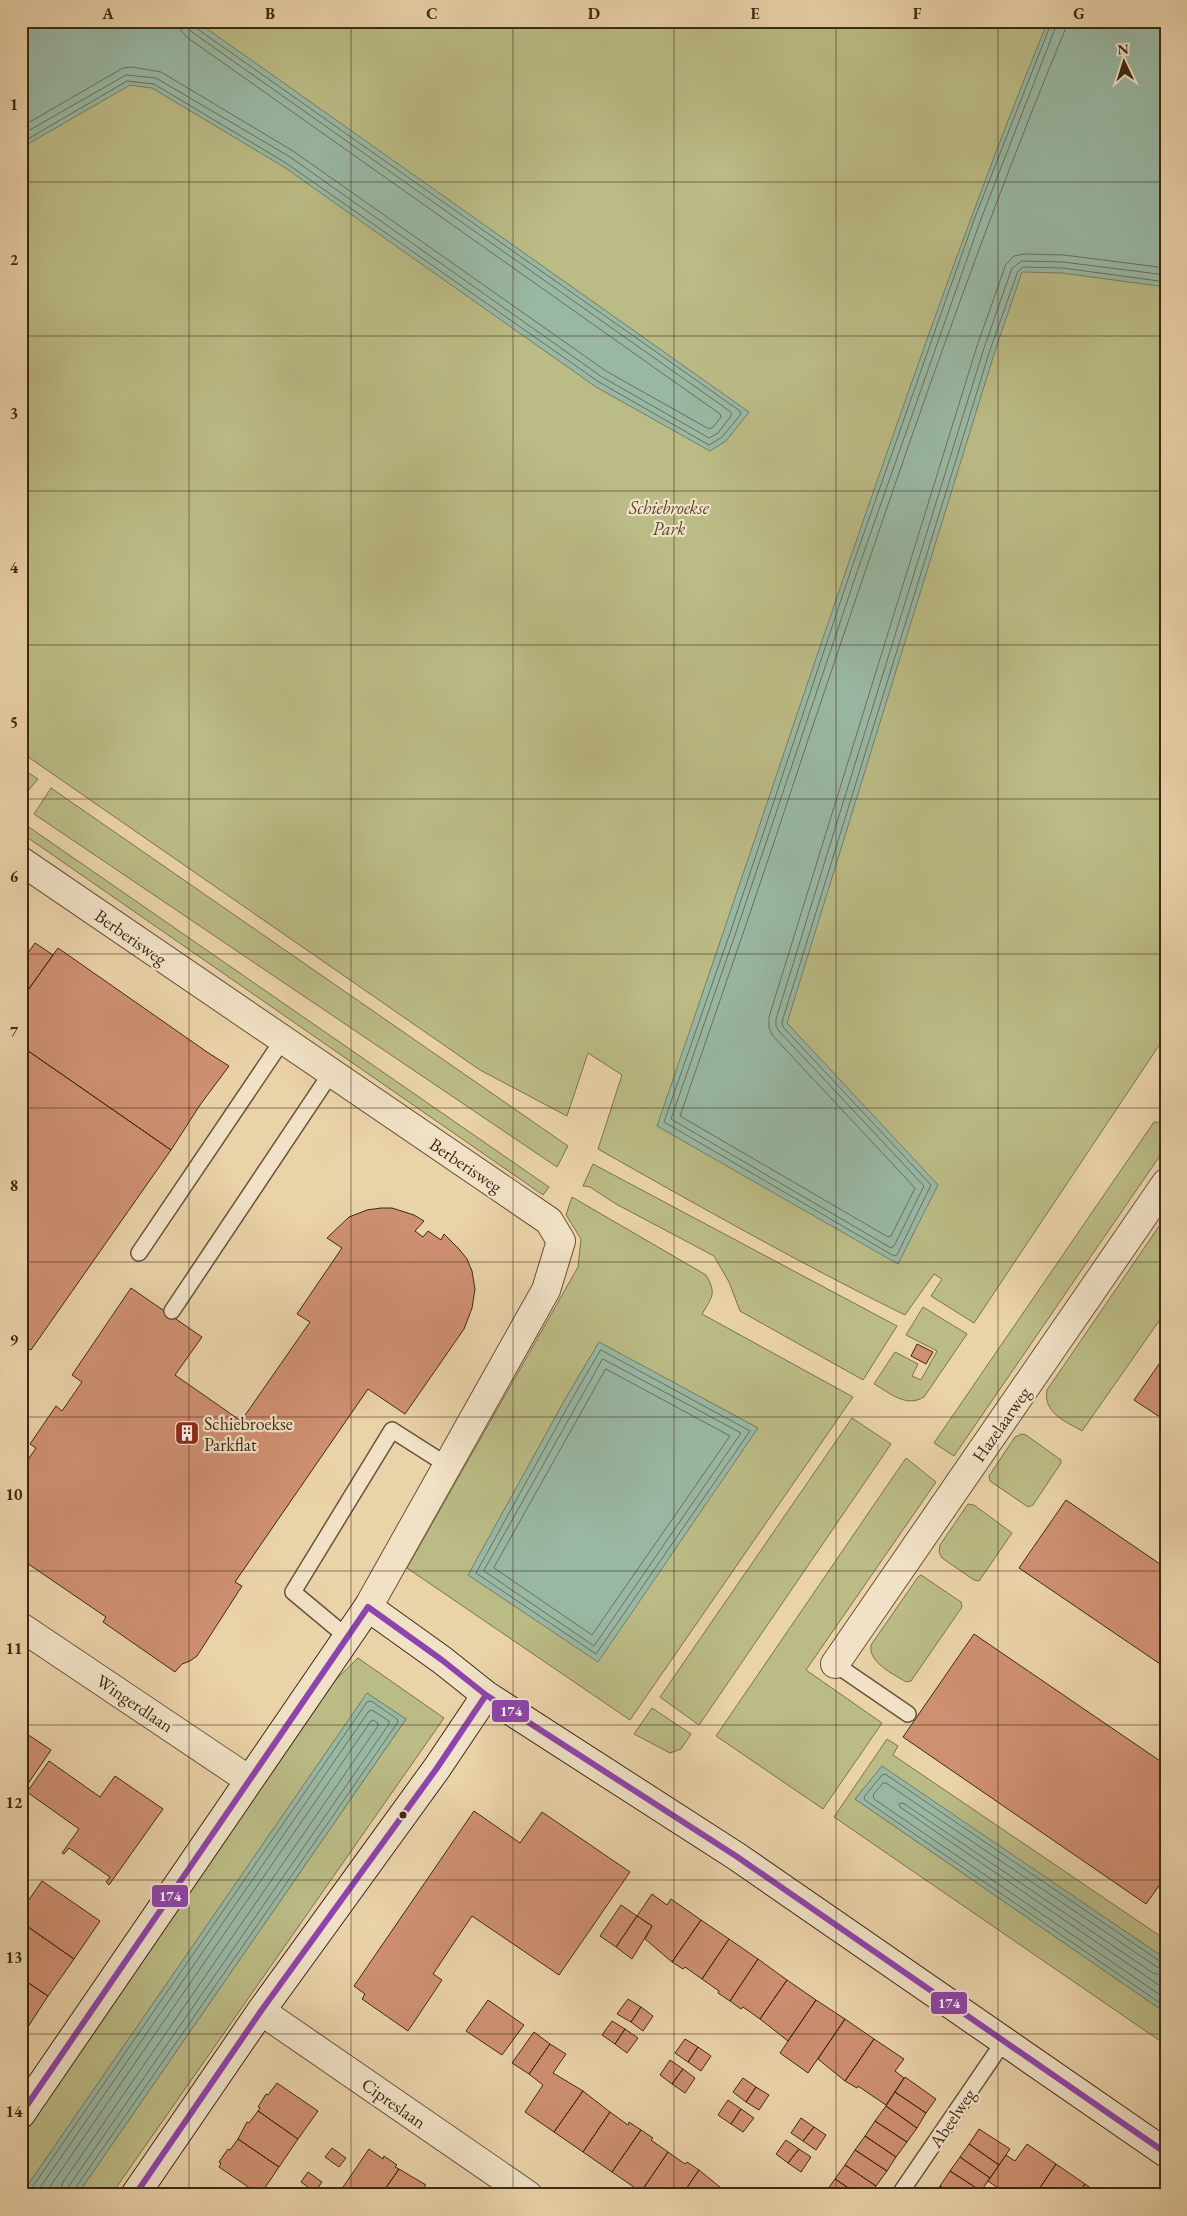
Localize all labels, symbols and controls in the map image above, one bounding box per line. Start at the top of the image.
text: A [101,3,114,24]
text: B [265,3,275,24]
text: C [426,3,438,24]
text: D [588,3,600,24]
text: E [750,3,760,24]
text: F [913,3,922,24]
text: G [1073,3,1085,24]
north arrow [1100,38,1150,88]
text: N [1117,40,1130,58]
text: 1 [10,94,18,115]
text: 2 [10,249,19,270]
text: 3 [10,403,18,424]
park label: Schiebroekse Park [628,496,710,540]
text: 4 [10,557,19,578]
text: 5 [10,712,18,733]
text: 6 [10,866,19,887]
street label: Berberisweg [90,904,172,970]
text: 7 [10,1021,19,1042]
street label: Berberisweg [425,1132,507,1198]
text: 8 [10,1175,18,1196]
text: 9 [10,1329,19,1350]
street label: Hazelaarweg [967,1382,1035,1466]
place label: Schiebroekse Parkflat [204,1412,293,1456]
building icon: Schiebroekse Parkflat [174,1420,200,1446]
text: 10 [6,1484,23,1505]
text: 11 [6,1638,22,1659]
street label: Wingerdlaan [92,1669,178,1737]
line badge: 174 [491,1699,530,1723]
text: 174 [500,1702,523,1720]
text: 12 [6,1792,23,1813]
unlabelled marker [398,1810,408,1820]
line badge: 174 [151,1884,189,1908]
text: 174 [159,1887,182,1905]
text: 13 [6,1947,22,1968]
line badge: 174 [930,1991,968,2015]
text: 174 [938,1994,961,2012]
street label: Cipreslaan [357,2072,431,2134]
street label: Abeelweg [923,2084,980,2153]
text: 14 [6,2101,23,2122]

